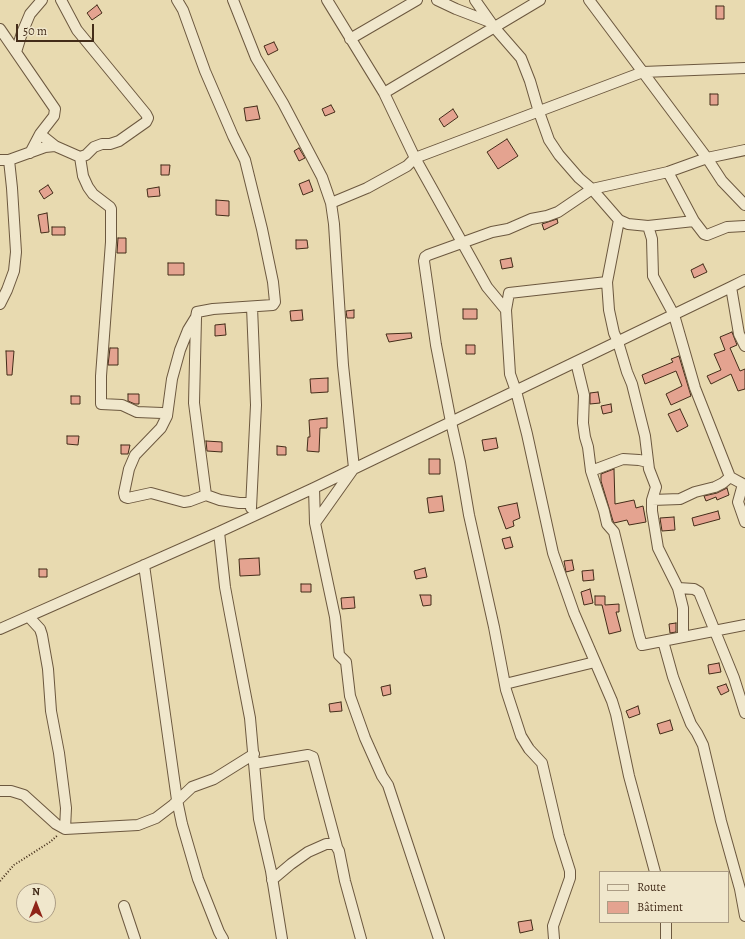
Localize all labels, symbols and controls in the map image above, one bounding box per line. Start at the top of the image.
scale bar [18,16,96,42]
text: 50 m [23,23,47,39]
legend [599,871,729,923]
text: Route [637,879,666,895]
north arrow [16,883,56,923]
text: N [32,884,40,899]
text: Bâtiment [637,899,683,915]

